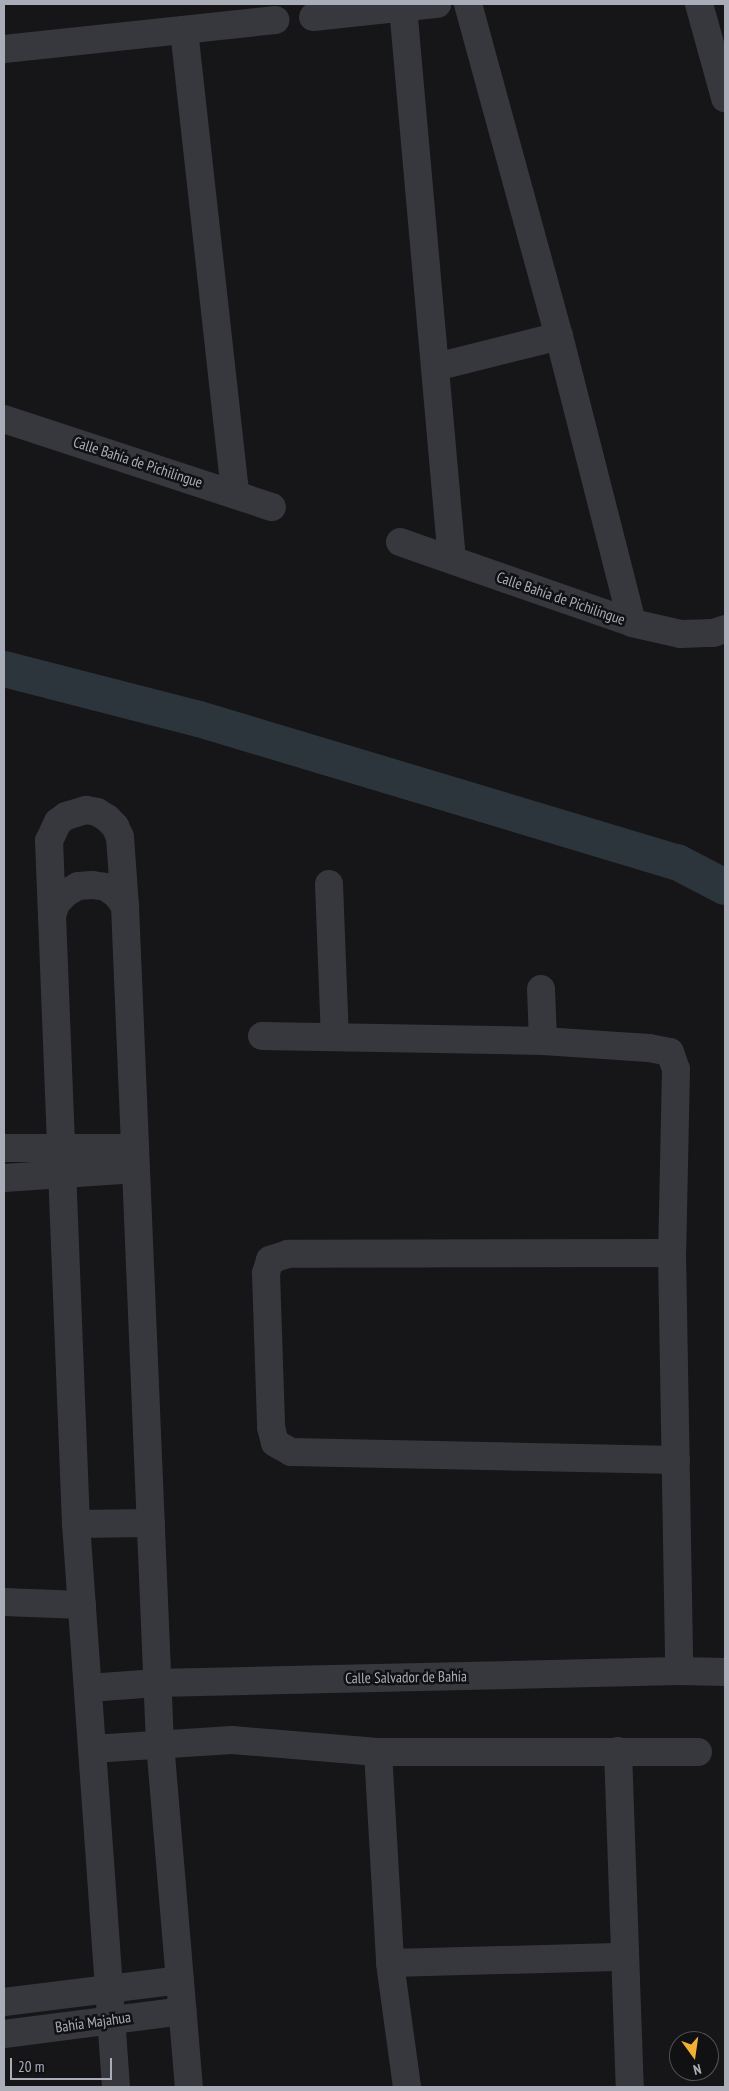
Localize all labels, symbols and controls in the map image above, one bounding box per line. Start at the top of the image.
street label: Calle Bahía de Pichilingue [71,433,205,491]
street label: Calle Bahía de Pichilingue [494,568,628,628]
street label: Calle Salvador de Bahía [345,1667,467,1687]
street label: Bahía Majahua [54,2008,132,2036]
north arrow [669,2031,719,2081]
scale bar [12,2048,115,2080]
text: 20 m [18,2057,44,2076]
text: N [692,2060,703,2079]

